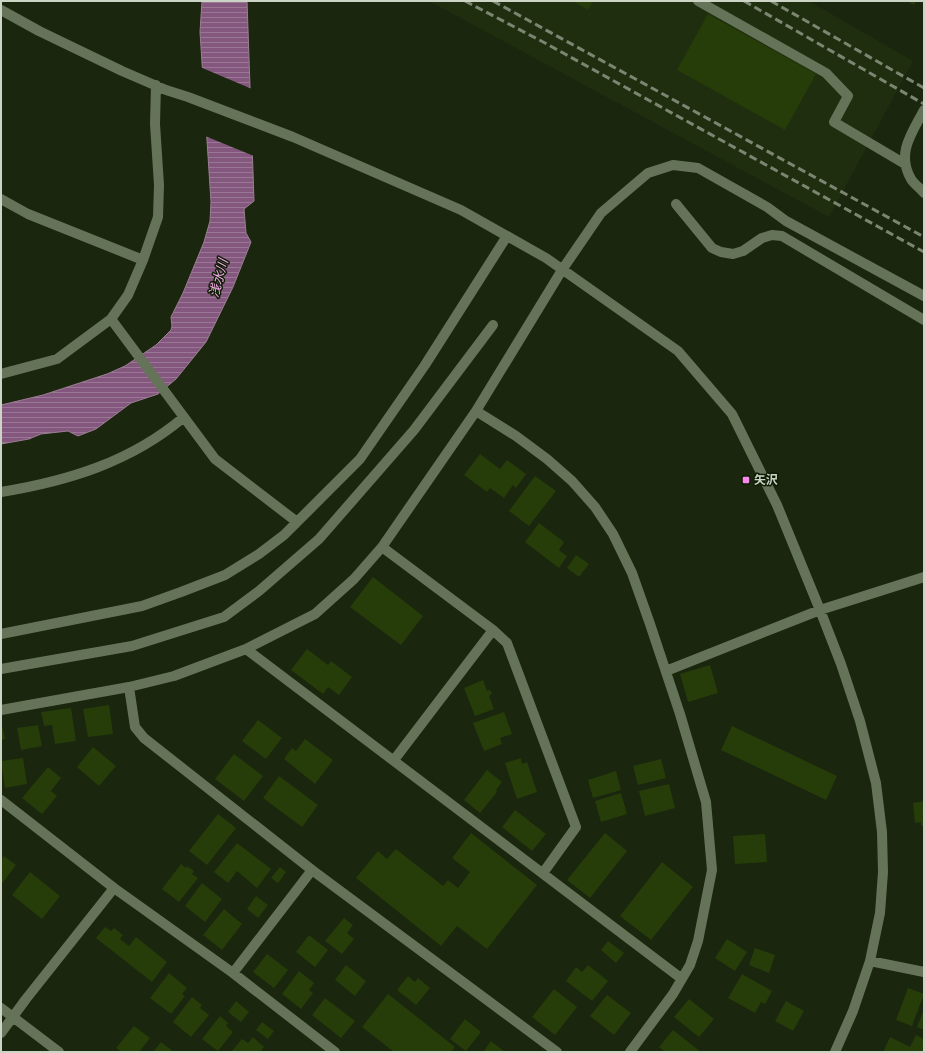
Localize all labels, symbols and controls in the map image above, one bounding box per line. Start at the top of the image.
water label: 浅水川 [206,255,231,299]
place label: 矢沢 [754,473,778,487]
marker: 矢沢 [741,475,751,485]

